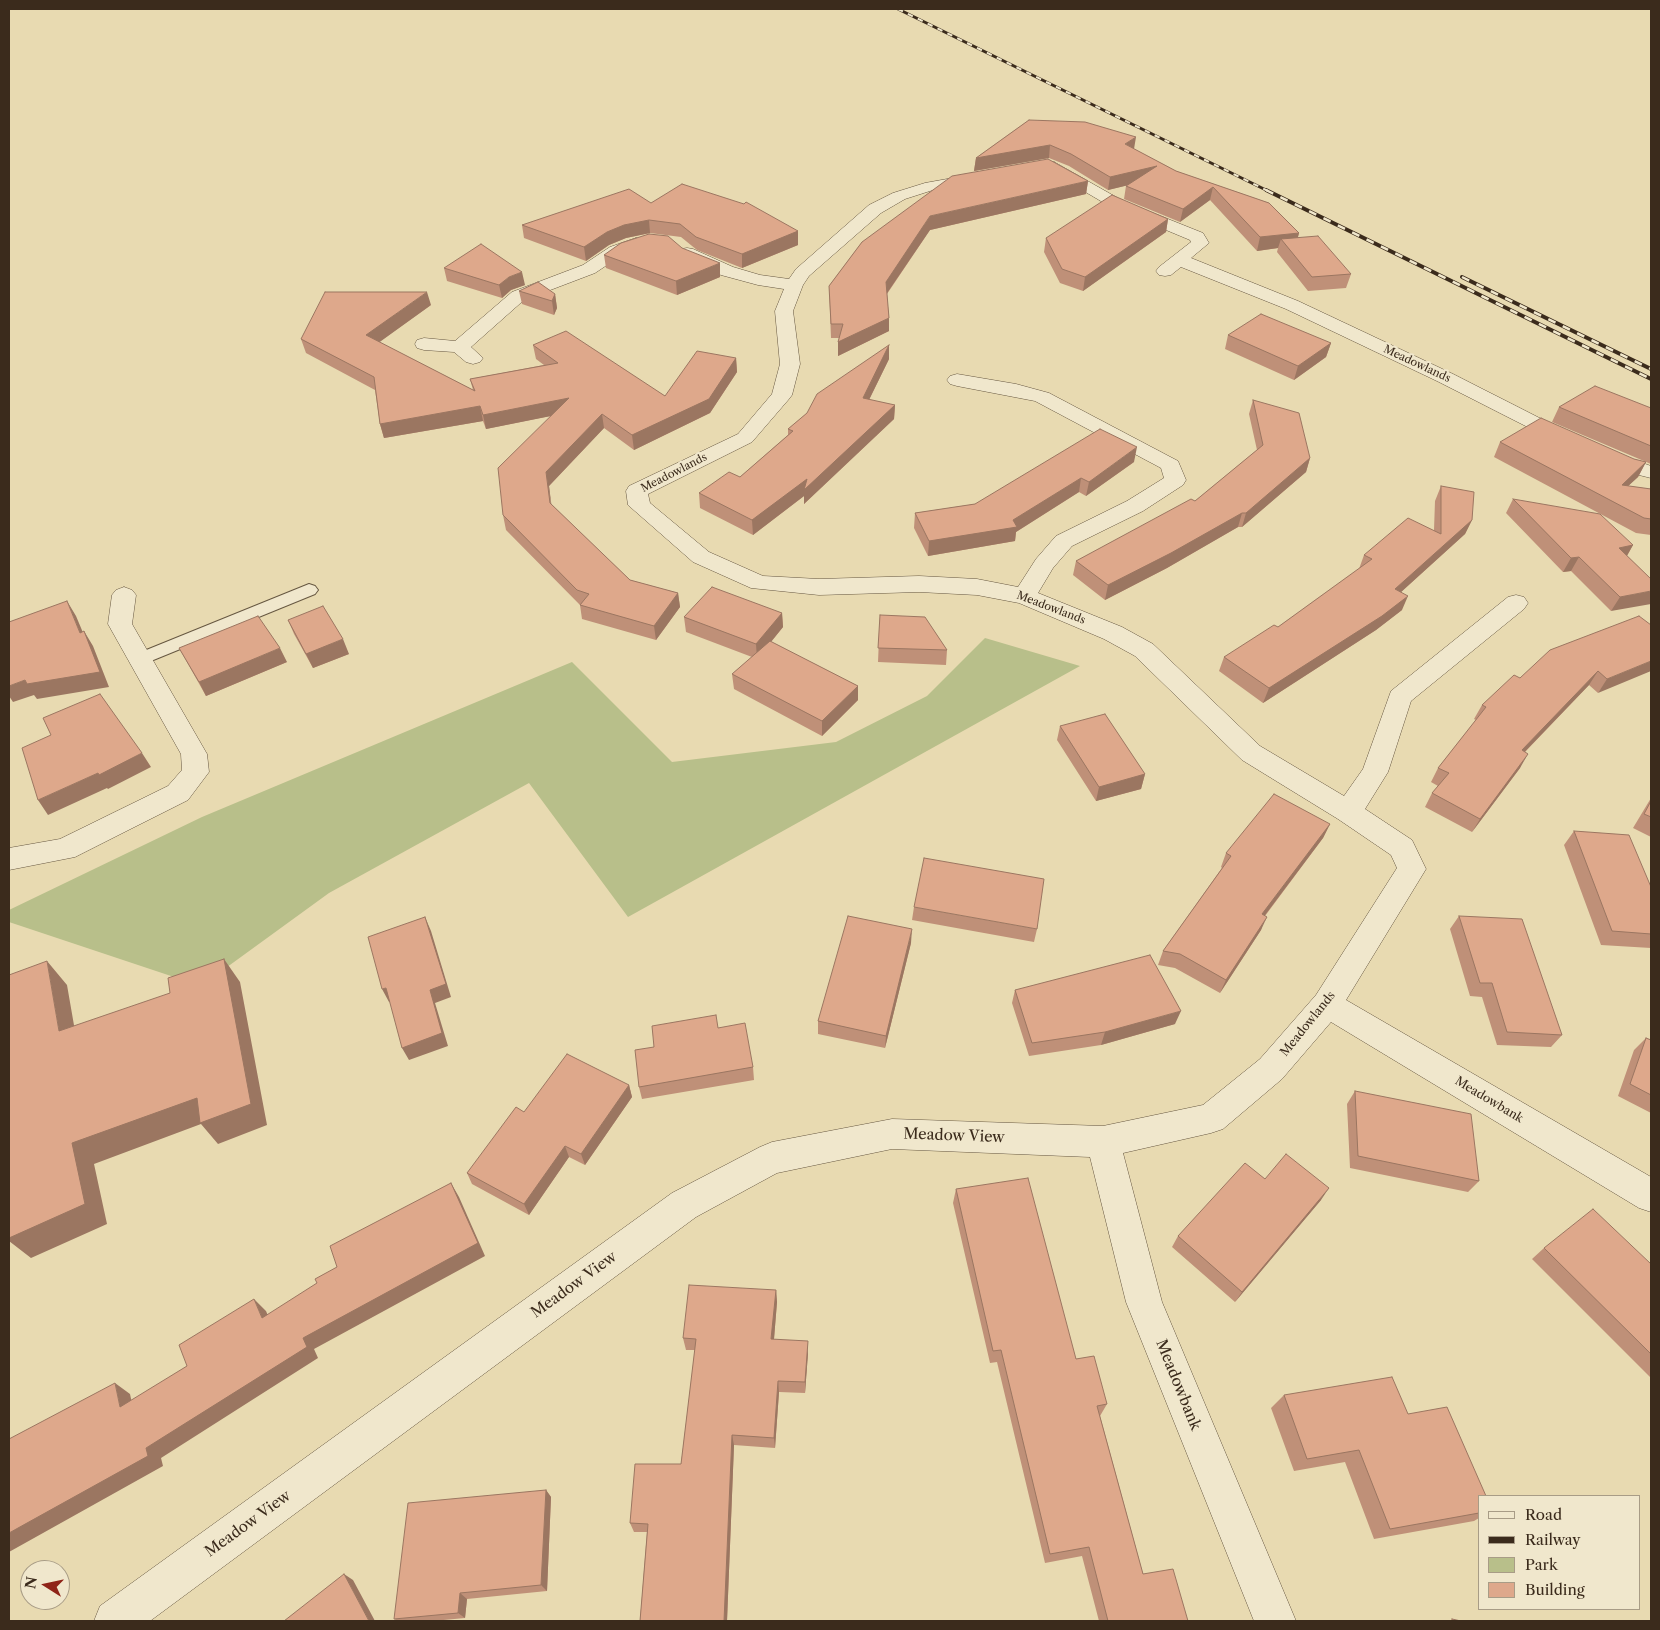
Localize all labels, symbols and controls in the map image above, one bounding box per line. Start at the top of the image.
street label: Meadowlands [1381,343,1453,385]
street label: Meadowlands [639,451,709,495]
street label: Meadowlands [1015,589,1087,627]
street label: Meadowlands [1278,989,1338,1059]
street label: Meadowbank [1452,1074,1526,1126]
street label: Meadow View [903,1125,1005,1147]
street label: Meadow View [528,1248,620,1322]
street label: Meadowbank [1152,1337,1204,1433]
street label: Meadow View [202,1487,294,1561]
legend [1478,1495,1640,1610]
text: Road [1525,1505,1562,1524]
text: Railway [1525,1530,1581,1549]
text: Park [1525,1555,1558,1574]
north arrow [20,1560,70,1610]
text: N [21,1575,41,1590]
text: Building [1525,1580,1585,1599]

